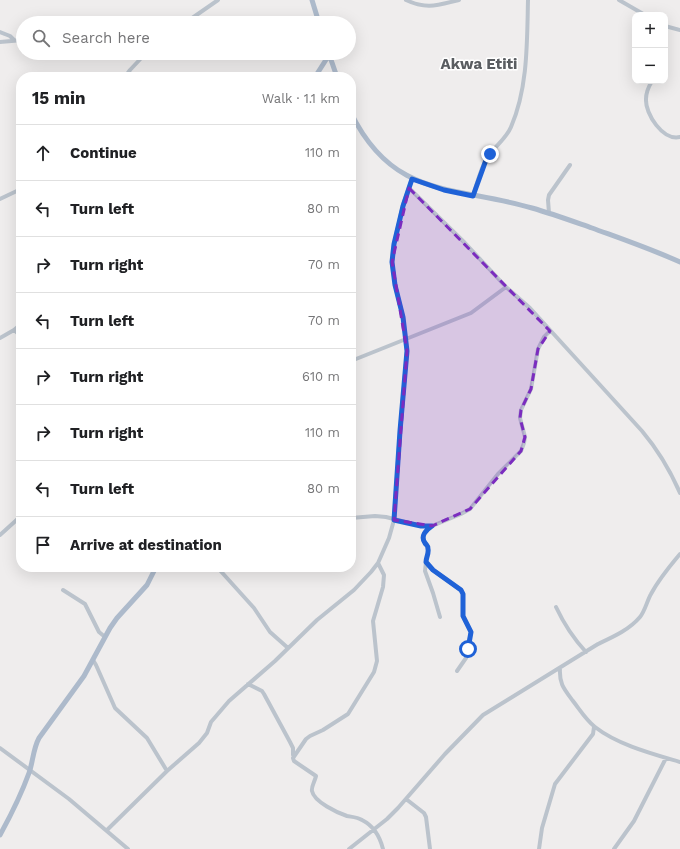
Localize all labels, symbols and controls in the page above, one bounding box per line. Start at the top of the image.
map controls [632,12,668,84]
button: + [632,12,668,48]
search box [16,16,356,60]
icon: search [30,27,52,49]
text: Search here [62,29,150,47]
button: − [632,48,668,84]
district label: Akwa Etiti [441,55,517,73]
text: 15 min [32,88,86,108]
text: Walk · 1.1 km [262,91,340,106]
icon: ahead [32,142,54,164]
text: Continue [70,144,137,162]
text: 110 m [305,145,340,160]
route end [481,145,499,163]
icon: left [32,198,54,220]
text: Turn left [70,200,134,218]
text: 80 m [307,201,340,216]
icon: right [32,254,54,276]
text: Turn right [70,256,143,274]
text: 70 m [308,257,340,272]
icon: left [32,310,54,332]
text: Turn left [70,312,134,330]
text: 70 m [308,313,340,328]
icon: right [32,366,54,388]
text: Turn right [70,368,143,386]
text: 610 m [302,369,340,384]
icon: right [32,422,54,444]
text: Turn right [70,424,143,442]
text: 110 m [305,425,340,440]
icon: left [32,478,54,500]
text: Turn left [70,480,134,498]
text: 80 m [307,481,340,496]
icon: arrive [32,534,54,556]
text: Arrive at destination [70,536,222,554]
route start [459,640,477,658]

